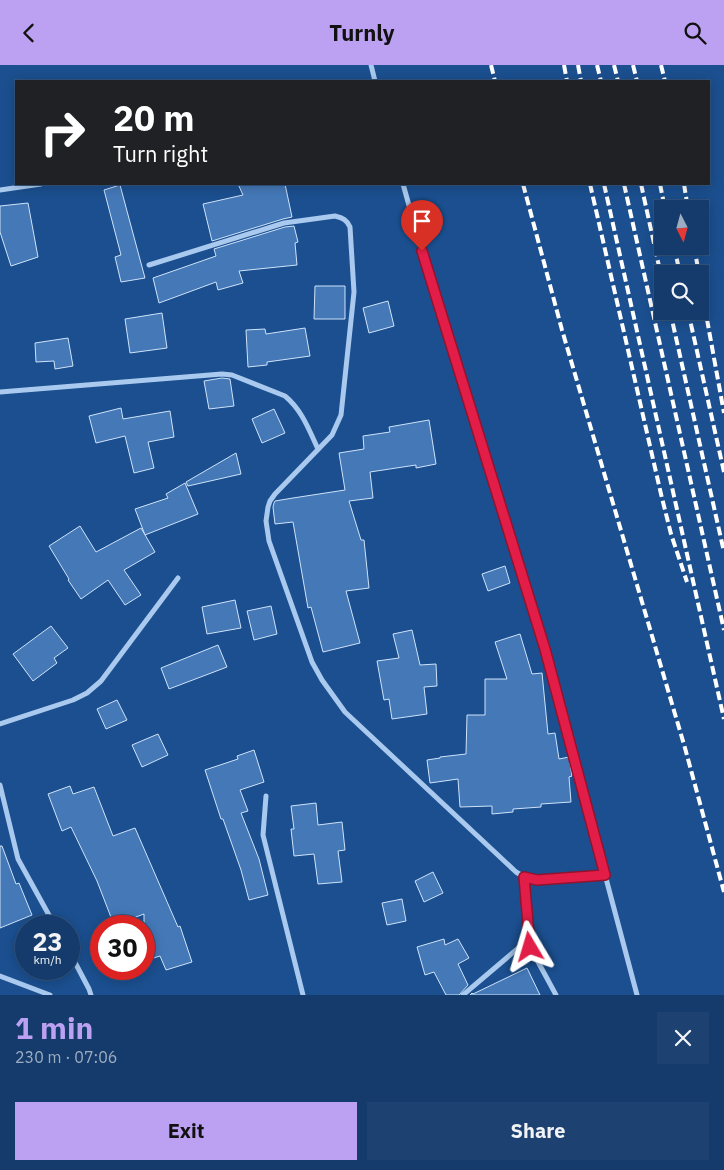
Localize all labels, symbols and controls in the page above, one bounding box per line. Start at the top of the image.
text: Turnly [329,18,395,47]
icon: back [15,19,43,47]
icon: search [681,19,709,47]
text: 20 m [113,95,195,141]
icon: right [30,100,95,165]
text: Turn right [113,139,208,168]
pin [401,200,443,251]
north arrow [654,200,709,255]
map controls [654,200,709,320]
icon: arrive [408,207,436,235]
button: search [654,265,709,320]
speed limit sign: 30 [90,915,155,980]
position arrow [503,920,555,972]
text: 23 [32,925,63,958]
text: km/h [33,952,62,967]
text: 1 min [15,1008,93,1047]
button: close [657,1012,709,1064]
text: 230 m · 07:06 [15,1047,117,1067]
button: Exit [15,1102,357,1160]
button: Share [367,1102,709,1160]

